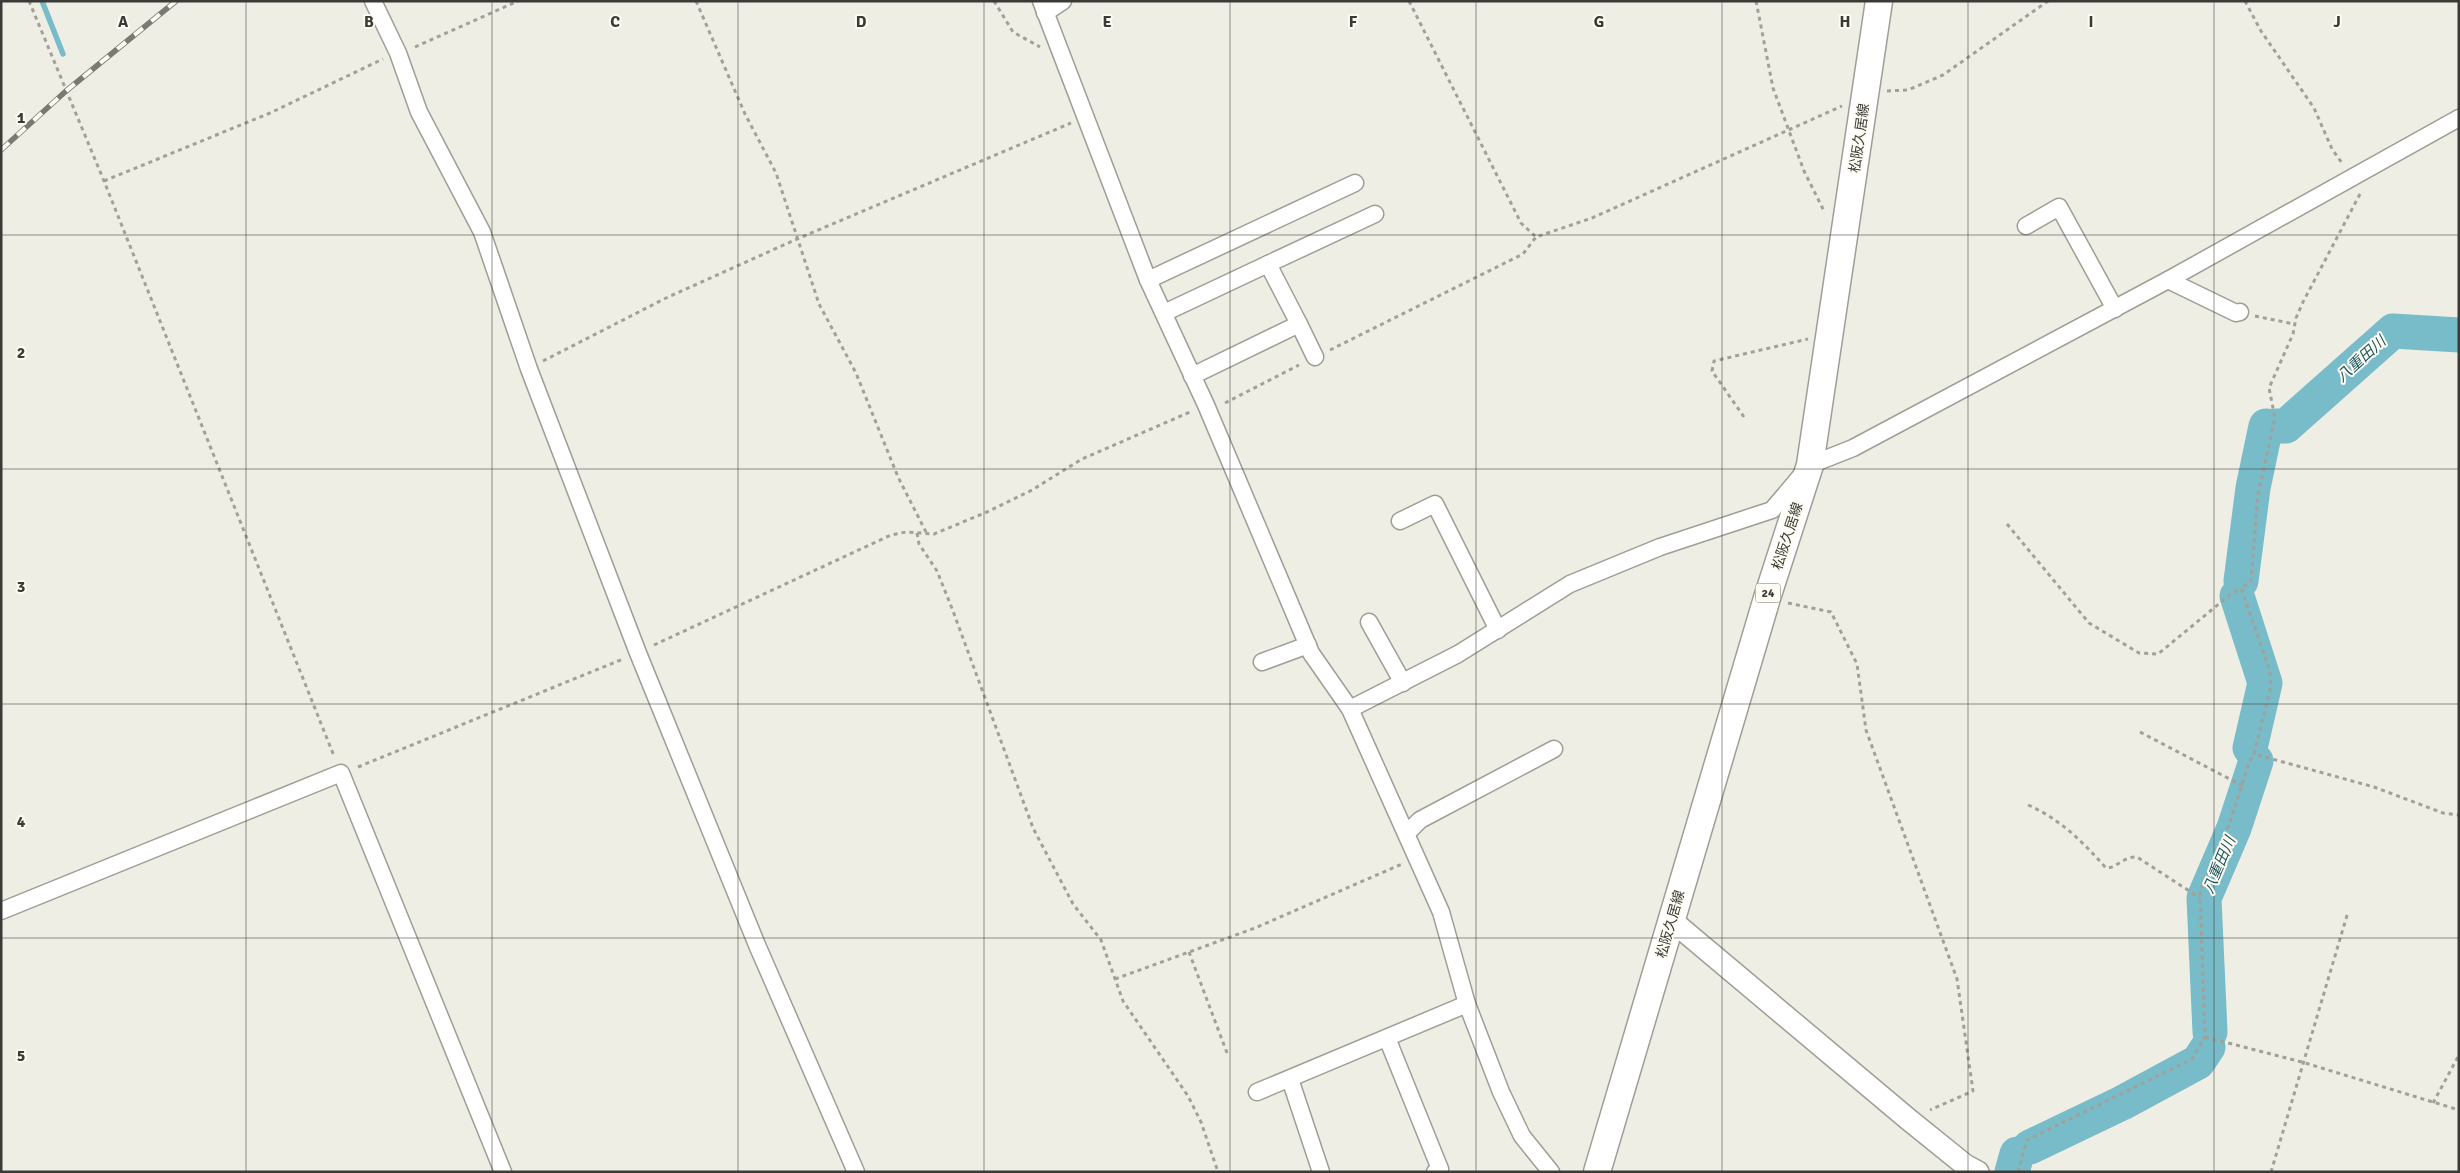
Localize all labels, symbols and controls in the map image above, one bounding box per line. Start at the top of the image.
text: A [118,12,129,32]
text: B [364,12,374,32]
text: C [610,12,620,32]
text: D [856,12,867,32]
text: E [1102,12,1112,32]
text: F [1349,12,1358,32]
text: G [1594,12,1604,32]
text: H [1840,12,1850,32]
text: I [2088,12,2094,32]
text: J [2333,12,2341,32]
street label: 松阪久居線 [1846,102,1873,174]
text: 1 [17,108,26,128]
water label: 八重田川 [2333,331,2391,386]
text: 2 [17,343,25,363]
street label: 松阪久居線 [1769,500,1806,572]
text: 3 [17,577,25,597]
road number: 24 [1756,584,1780,602]
text: 4 [17,812,26,832]
water label: 八重田川 [2199,832,2240,896]
street label: 松阪久居線 [1653,888,1688,960]
text: 5 [17,1046,25,1066]

